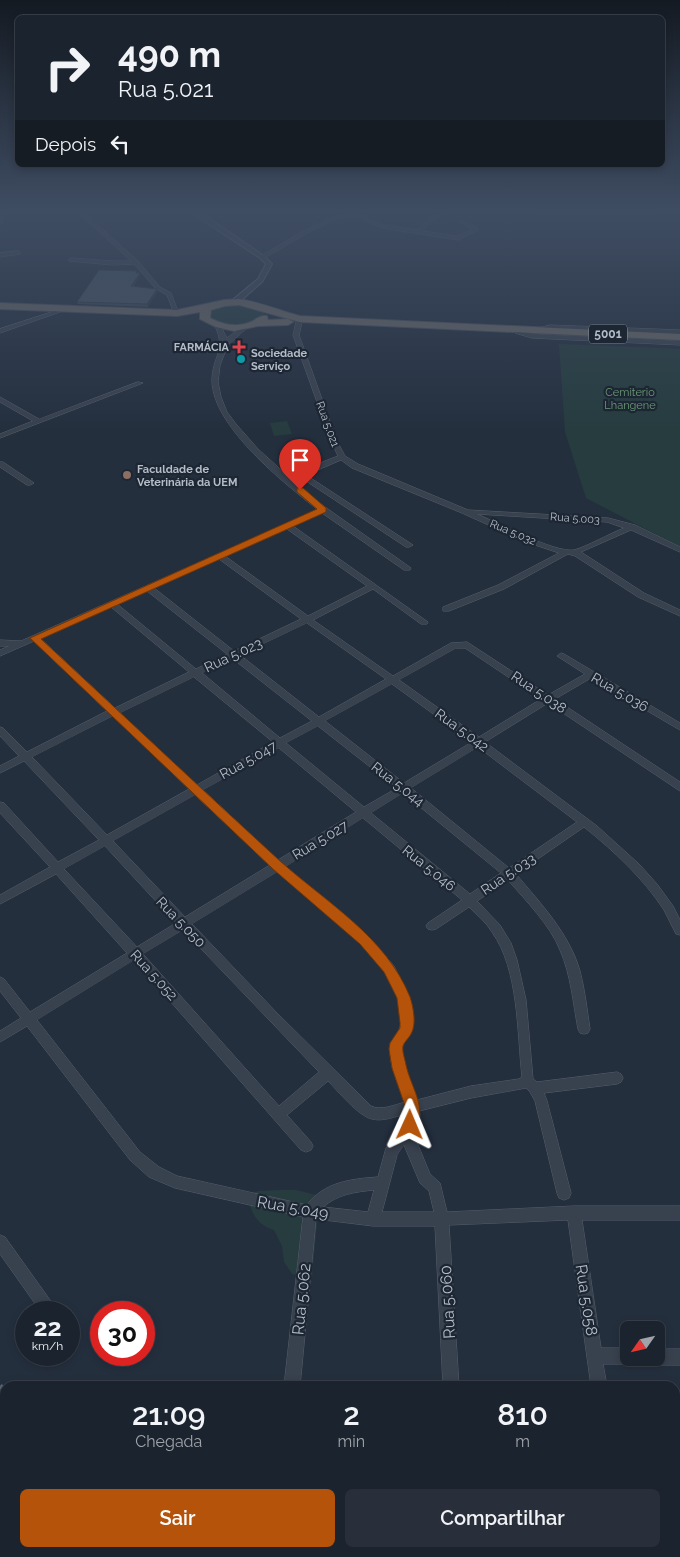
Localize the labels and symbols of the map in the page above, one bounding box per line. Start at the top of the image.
road number: 5001 [589,324,627,344]
place label: FARMÁCIA [174,340,230,354]
marker: FARMÁCIA [233,341,245,353]
place label: Sociedade Serviço [251,347,308,373]
marker: Sociedade Serviço [235,353,247,365]
park label: Cemiterio Lhangene [604,386,656,412]
street label: Rua 5.021 [313,400,342,449]
pin [279,439,321,490]
place label: Faculdade de Veterinária da UEM [137,463,237,489]
marker: Faculdade de Veterinária da UEM [121,469,133,481]
street label: Rua 5.003 [550,510,600,527]
street label: Rua 5.032 [488,517,538,548]
street label: Rua 5.023 [201,635,265,675]
street label: Rua 5.038 [508,668,570,716]
street label: Rua 5.036 [589,669,651,715]
street label: Rua 5.042 [432,705,492,755]
street label: Rua 5.047 [217,738,280,782]
street label: Rua 5.044 [368,758,428,810]
street label: Rua 5.027 [289,817,351,863]
street label: Rua 5.046 [399,842,459,894]
street label: Rua 5.033 [478,850,538,898]
street label: Rua 5.050 [153,894,209,950]
street label: Rua 5.052 [127,946,181,1004]
position arrow [383,1098,435,1150]
street label: Rua 5.049 [256,1192,330,1223]
street label: Rua 5.062 [288,1262,315,1336]
street label: Rua 5.058 [571,1263,602,1337]
street label: Rua 5.060 [436,1265,459,1339]
speed limit sign: 30 [90,1301,155,1366]
north arrow [620,1321,665,1366]

